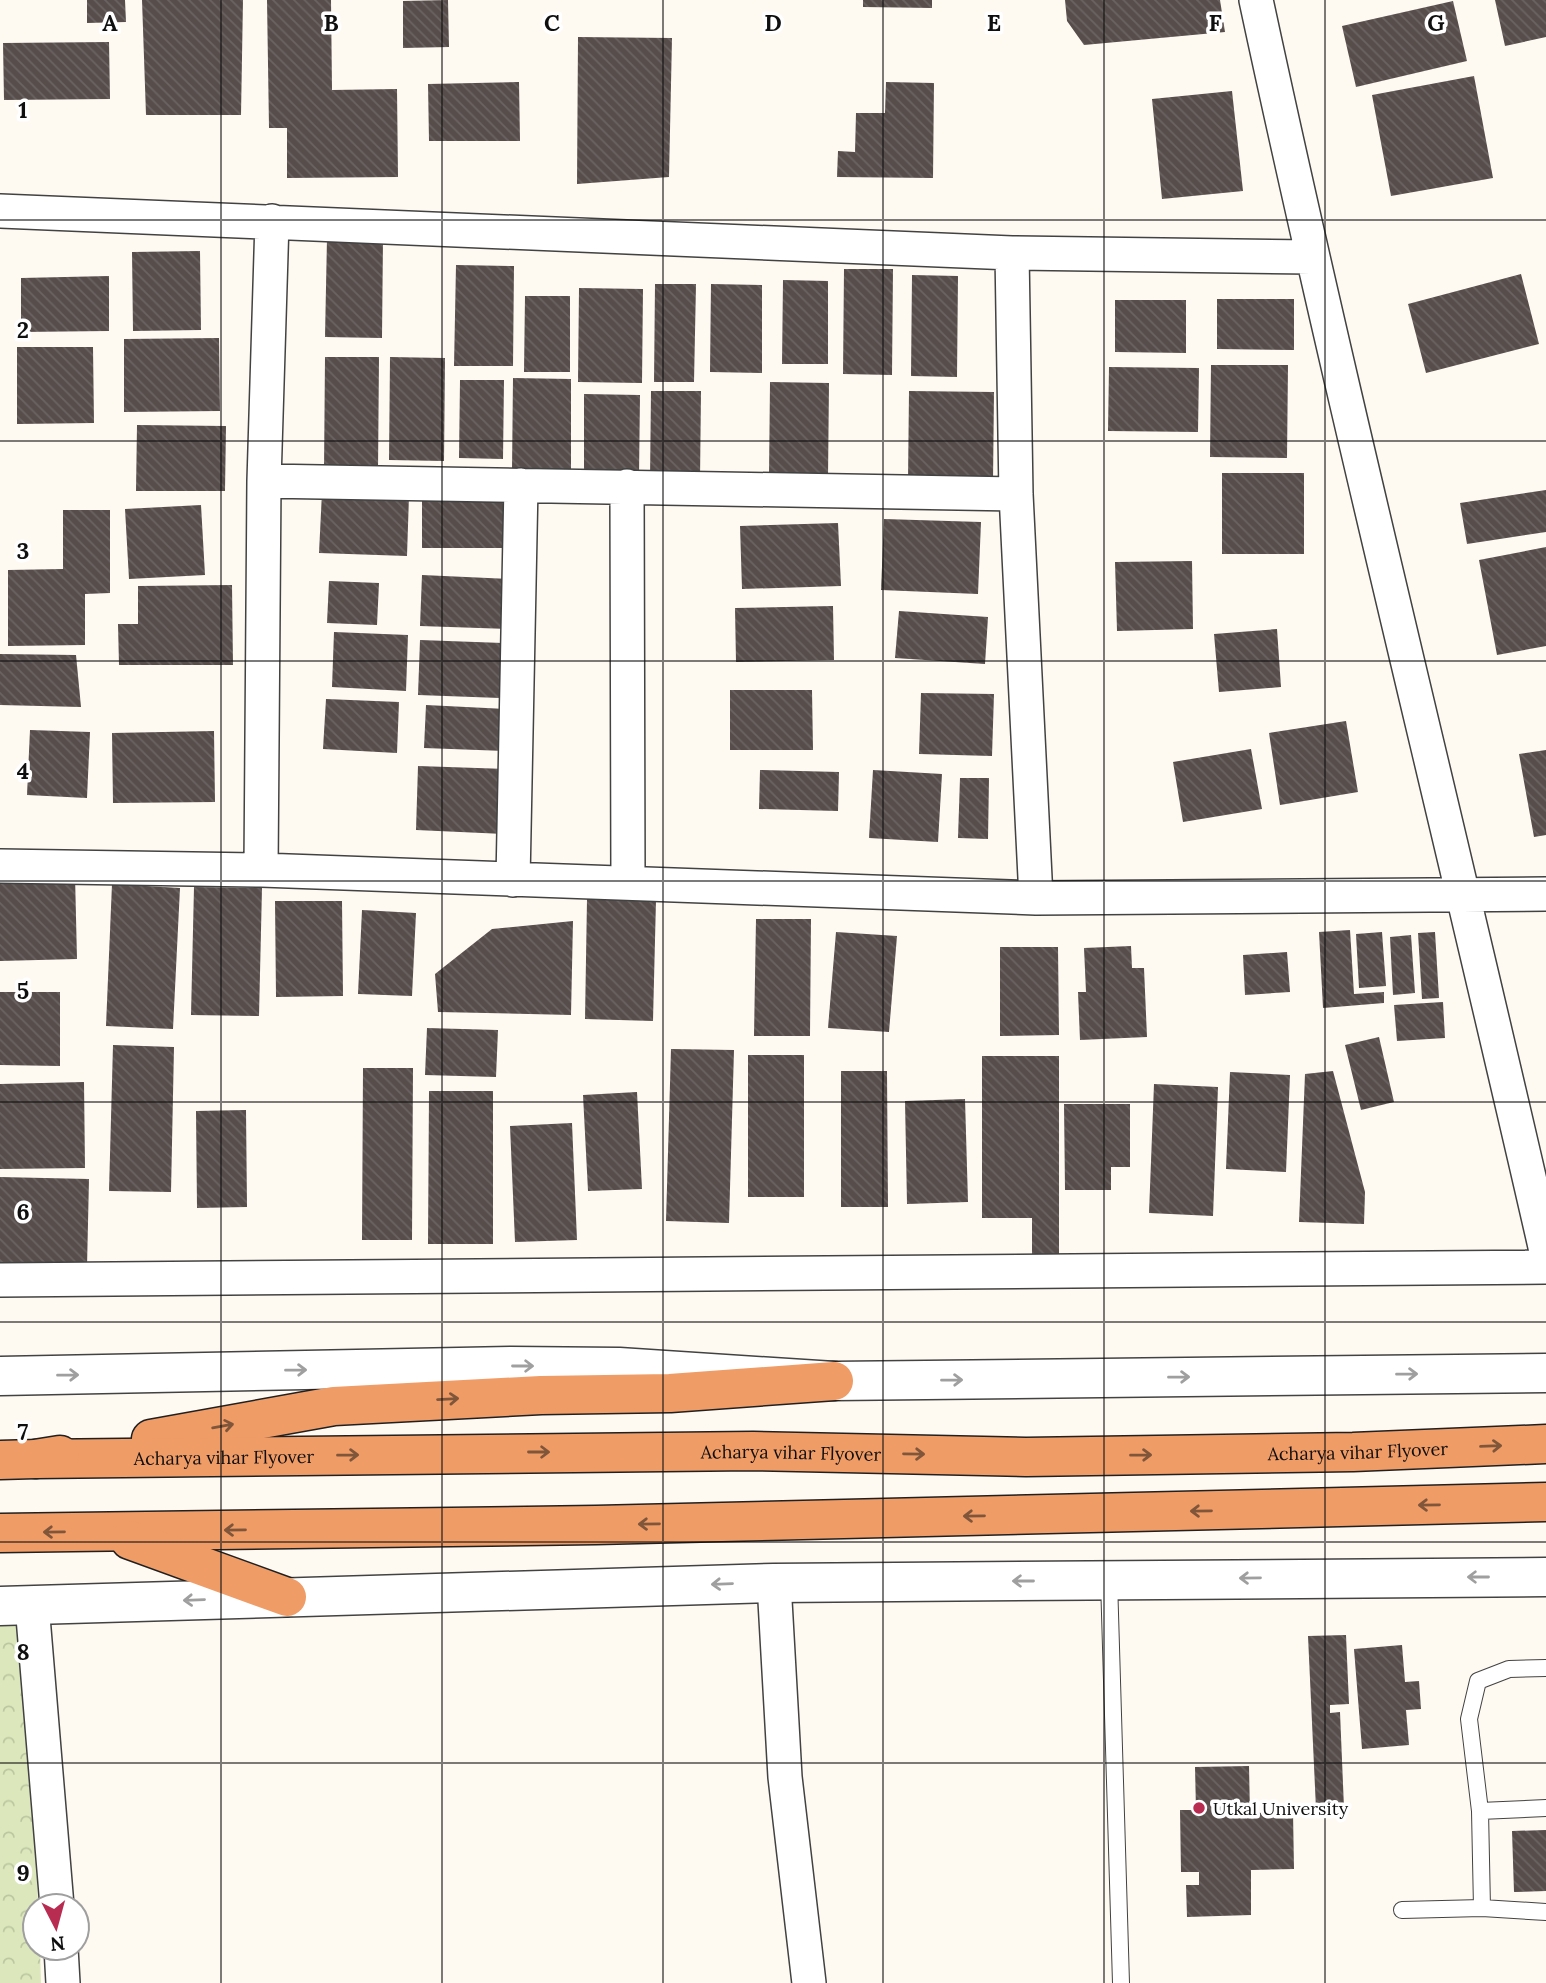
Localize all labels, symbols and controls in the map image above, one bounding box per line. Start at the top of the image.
text: A [102,8,118,37]
text: B [323,8,339,37]
text: C [544,8,560,37]
text: D [764,8,782,37]
text: E [987,8,1001,37]
text: F [1208,8,1222,37]
text: G [1427,8,1445,37]
text: 1 [18,95,28,124]
text: 2 [17,315,29,344]
text: 3 [17,536,29,565]
text: 4 [17,756,29,785]
text: 5 [17,976,29,1005]
text: 6 [16,1197,30,1226]
one-way arrow [511,1359,534,1373]
one-way arrow [284,1363,307,1377]
one-way arrow [56,1368,79,1382]
one-way arrow [1395,1368,1418,1381]
one-way arrow [1167,1370,1190,1384]
one-way arrow [940,1373,963,1386]
one-way arrow [436,1393,459,1406]
text: 7 [18,1417,29,1446]
one-way arrow [211,1419,234,1432]
street label: Acharya vihar Flyover [1266,1437,1449,1465]
street label: Acharya vihar Flyover [700,1439,882,1465]
one-way arrow [1479,1440,1502,1453]
street label: Acharya vihar Flyover [133,1444,315,1469]
one-way arrow [527,1445,550,1459]
one-way arrow [336,1448,359,1461]
one-way arrow [902,1448,925,1461]
one-way arrow [1129,1448,1152,1462]
one-way arrow [1418,1498,1441,1512]
one-way arrow [1190,1504,1213,1517]
one-way arrow [963,1509,986,1523]
one-way arrow [637,1517,660,1531]
one-way arrow [224,1523,247,1537]
one-way arrow [43,1525,66,1539]
one-way arrow [1467,1570,1490,1584]
one-way arrow [1239,1571,1262,1585]
one-way arrow [1012,1574,1035,1588]
one-way arrow [711,1578,734,1591]
one-way arrow [183,1593,206,1607]
text: 8 [16,1637,30,1666]
place label: Utkal University [1213,1797,1349,1820]
marker: Utkal University [1191,1800,1207,1816]
text: 9 [16,1858,30,1887]
north arrow [21,1892,91,1962]
text: N [49,1931,66,1957]

